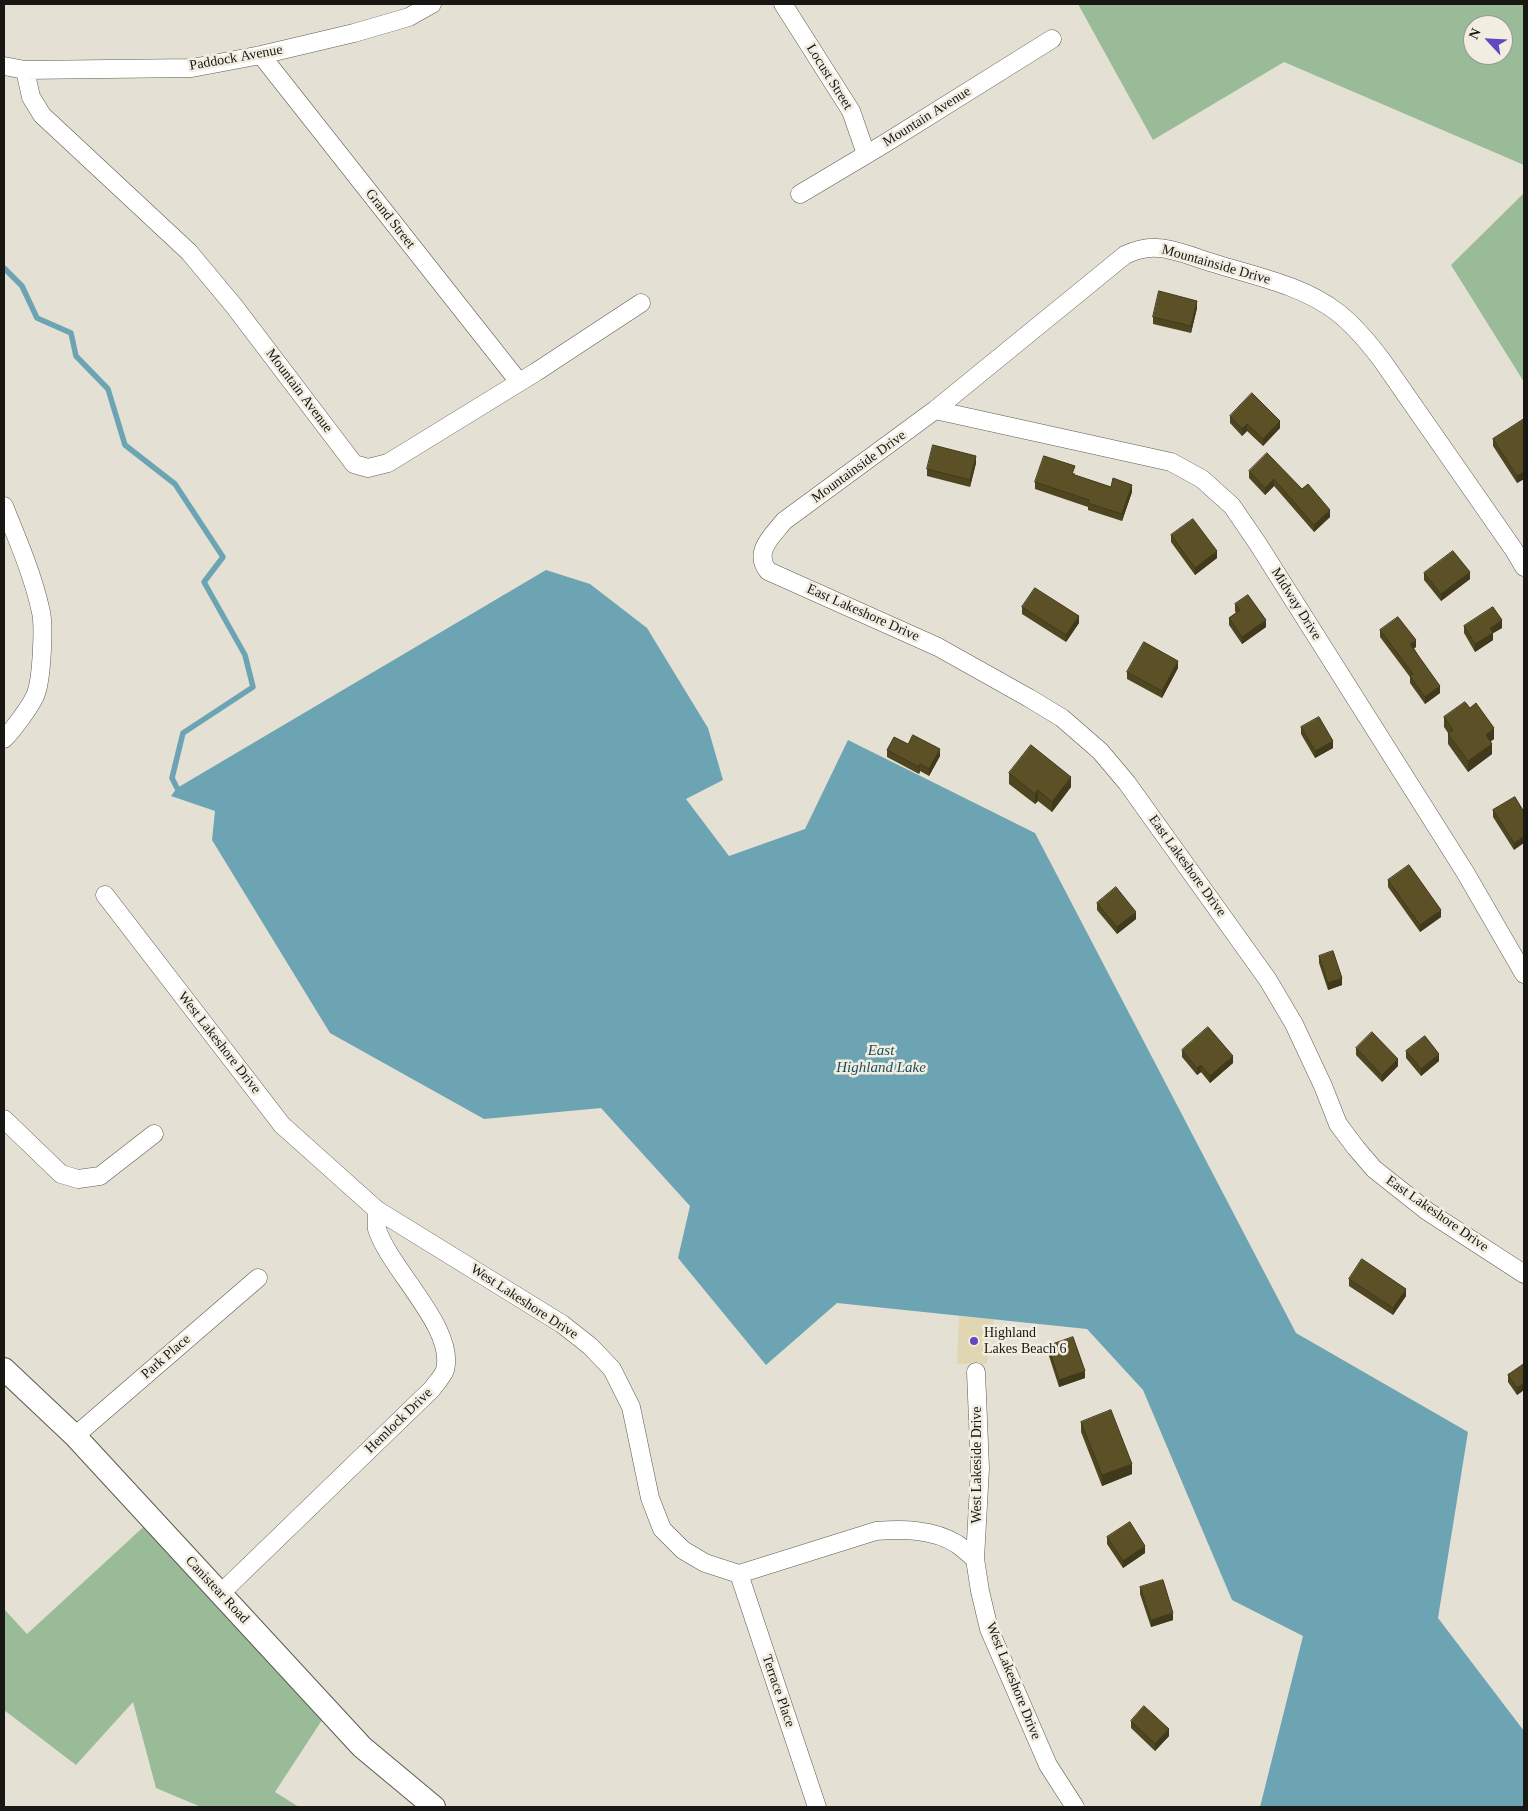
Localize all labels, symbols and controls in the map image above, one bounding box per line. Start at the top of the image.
north arrow [1463,15,1513,65]
text: N [1466,26,1484,42]
street label: Locust Street [802,41,856,113]
street label: Paddock Avenue [188,42,284,74]
street label: Mountain Avenue [880,83,974,151]
street label: Grand Street [361,186,419,252]
street label: Mountainside Drive [1160,241,1272,289]
street label: Mountain Avenue [262,346,336,436]
street label: Mountainside Drive [809,427,909,507]
street label: Midway Drive [1267,565,1325,643]
street label: East Lakeshore Drive [804,581,922,645]
street label: East Lakeshore Drive [1145,812,1229,920]
street label: West Lakeshore Drive [174,989,264,1097]
water label: East Highland Lake [836,1042,926,1077]
street label: East Lakeshore Drive [1383,1172,1491,1256]
street label: West Lakeshore Drive [467,1261,581,1343]
place label: Highland Lakes Beach 6 [984,1325,1066,1358]
street label: Park Place [138,1331,194,1383]
marker: Highland Lakes Beach 6 [968,1335,980,1347]
street label: Hemlock Drive [362,1385,436,1457]
street label: West Lakeside Drive [969,1406,985,1524]
street label: Canistear Road [182,1553,252,1627]
street label: West Lakeshore Drive [982,1620,1044,1742]
street label: Terrace Place [758,1653,798,1729]

